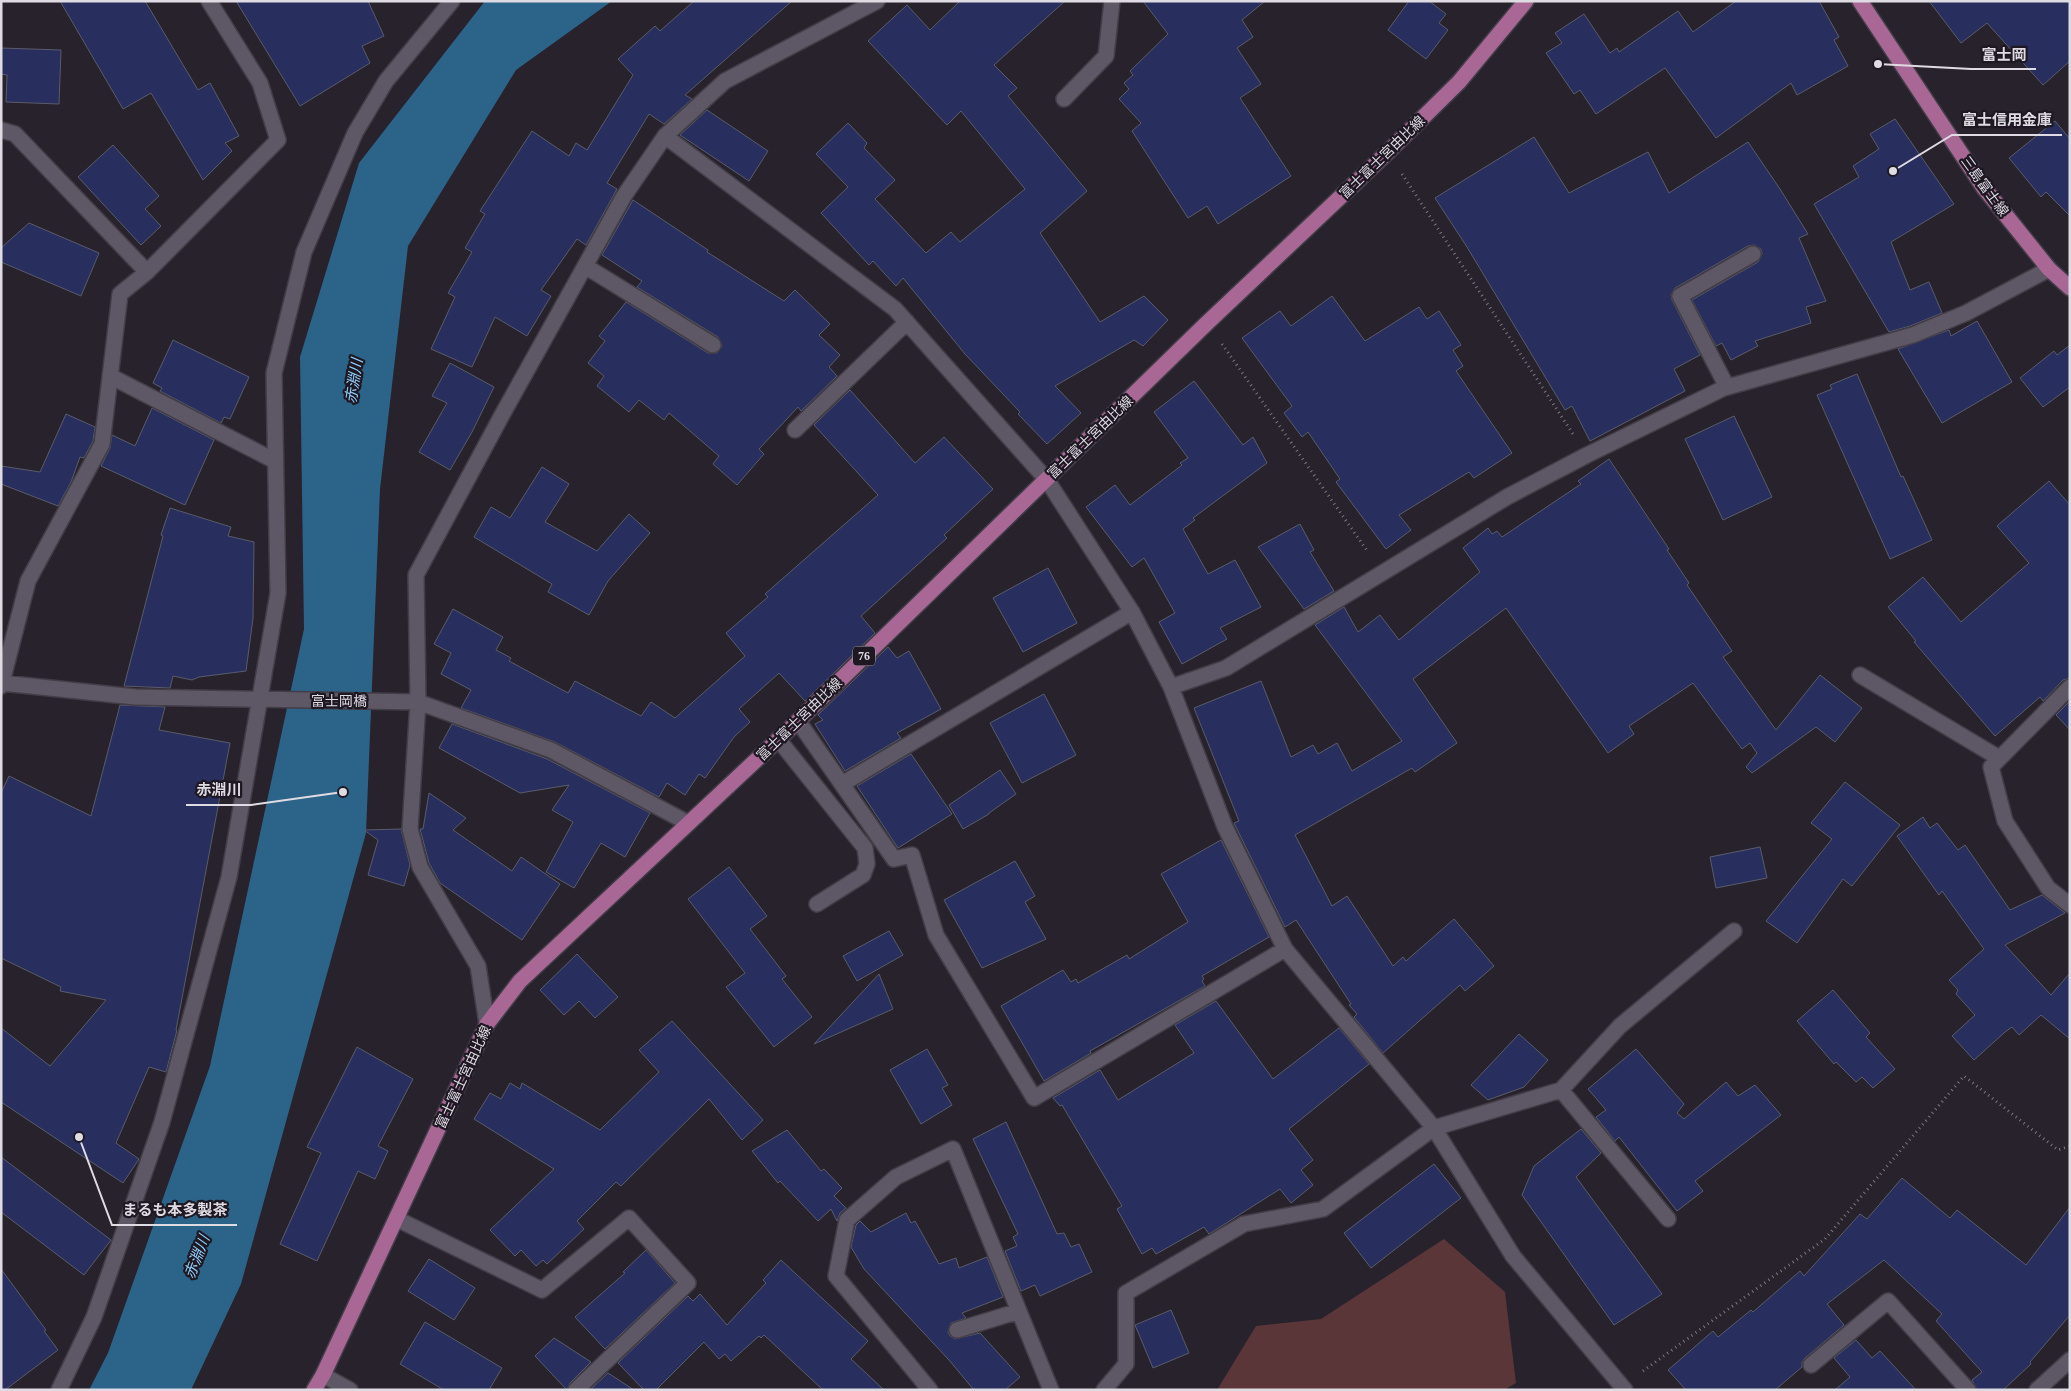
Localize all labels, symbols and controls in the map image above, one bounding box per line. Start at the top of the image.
callout: 富士岡 [1971,39,2036,69]
text: 富士岡 [1981,47,2027,63]
callout: 富士信用金庫 [1952,105,2062,135]
text: 富士信用金庫 [1962,112,2052,128]
street label: 富士富士宮由比線 [1337,113,1428,202]
street label: 三島富士線 [1958,154,2011,219]
water label: 赤淵川 [343,356,366,404]
street label: 富士富士宮由比線 [1045,393,1136,482]
road number: 76 [853,646,875,666]
street label: 富士富士宮由比線 [754,675,845,764]
street label: 富士岡橋 [311,694,367,709]
callout: 赤淵川 [186,775,251,805]
text: 赤淵川 [196,781,242,798]
street label: 富士富士宮由比線 [433,1023,494,1131]
callout: まるも本多製茶 [112,1195,237,1225]
text: まるも本多製茶 [122,1201,228,1218]
water label: 赤淵川 [181,1231,213,1281]

